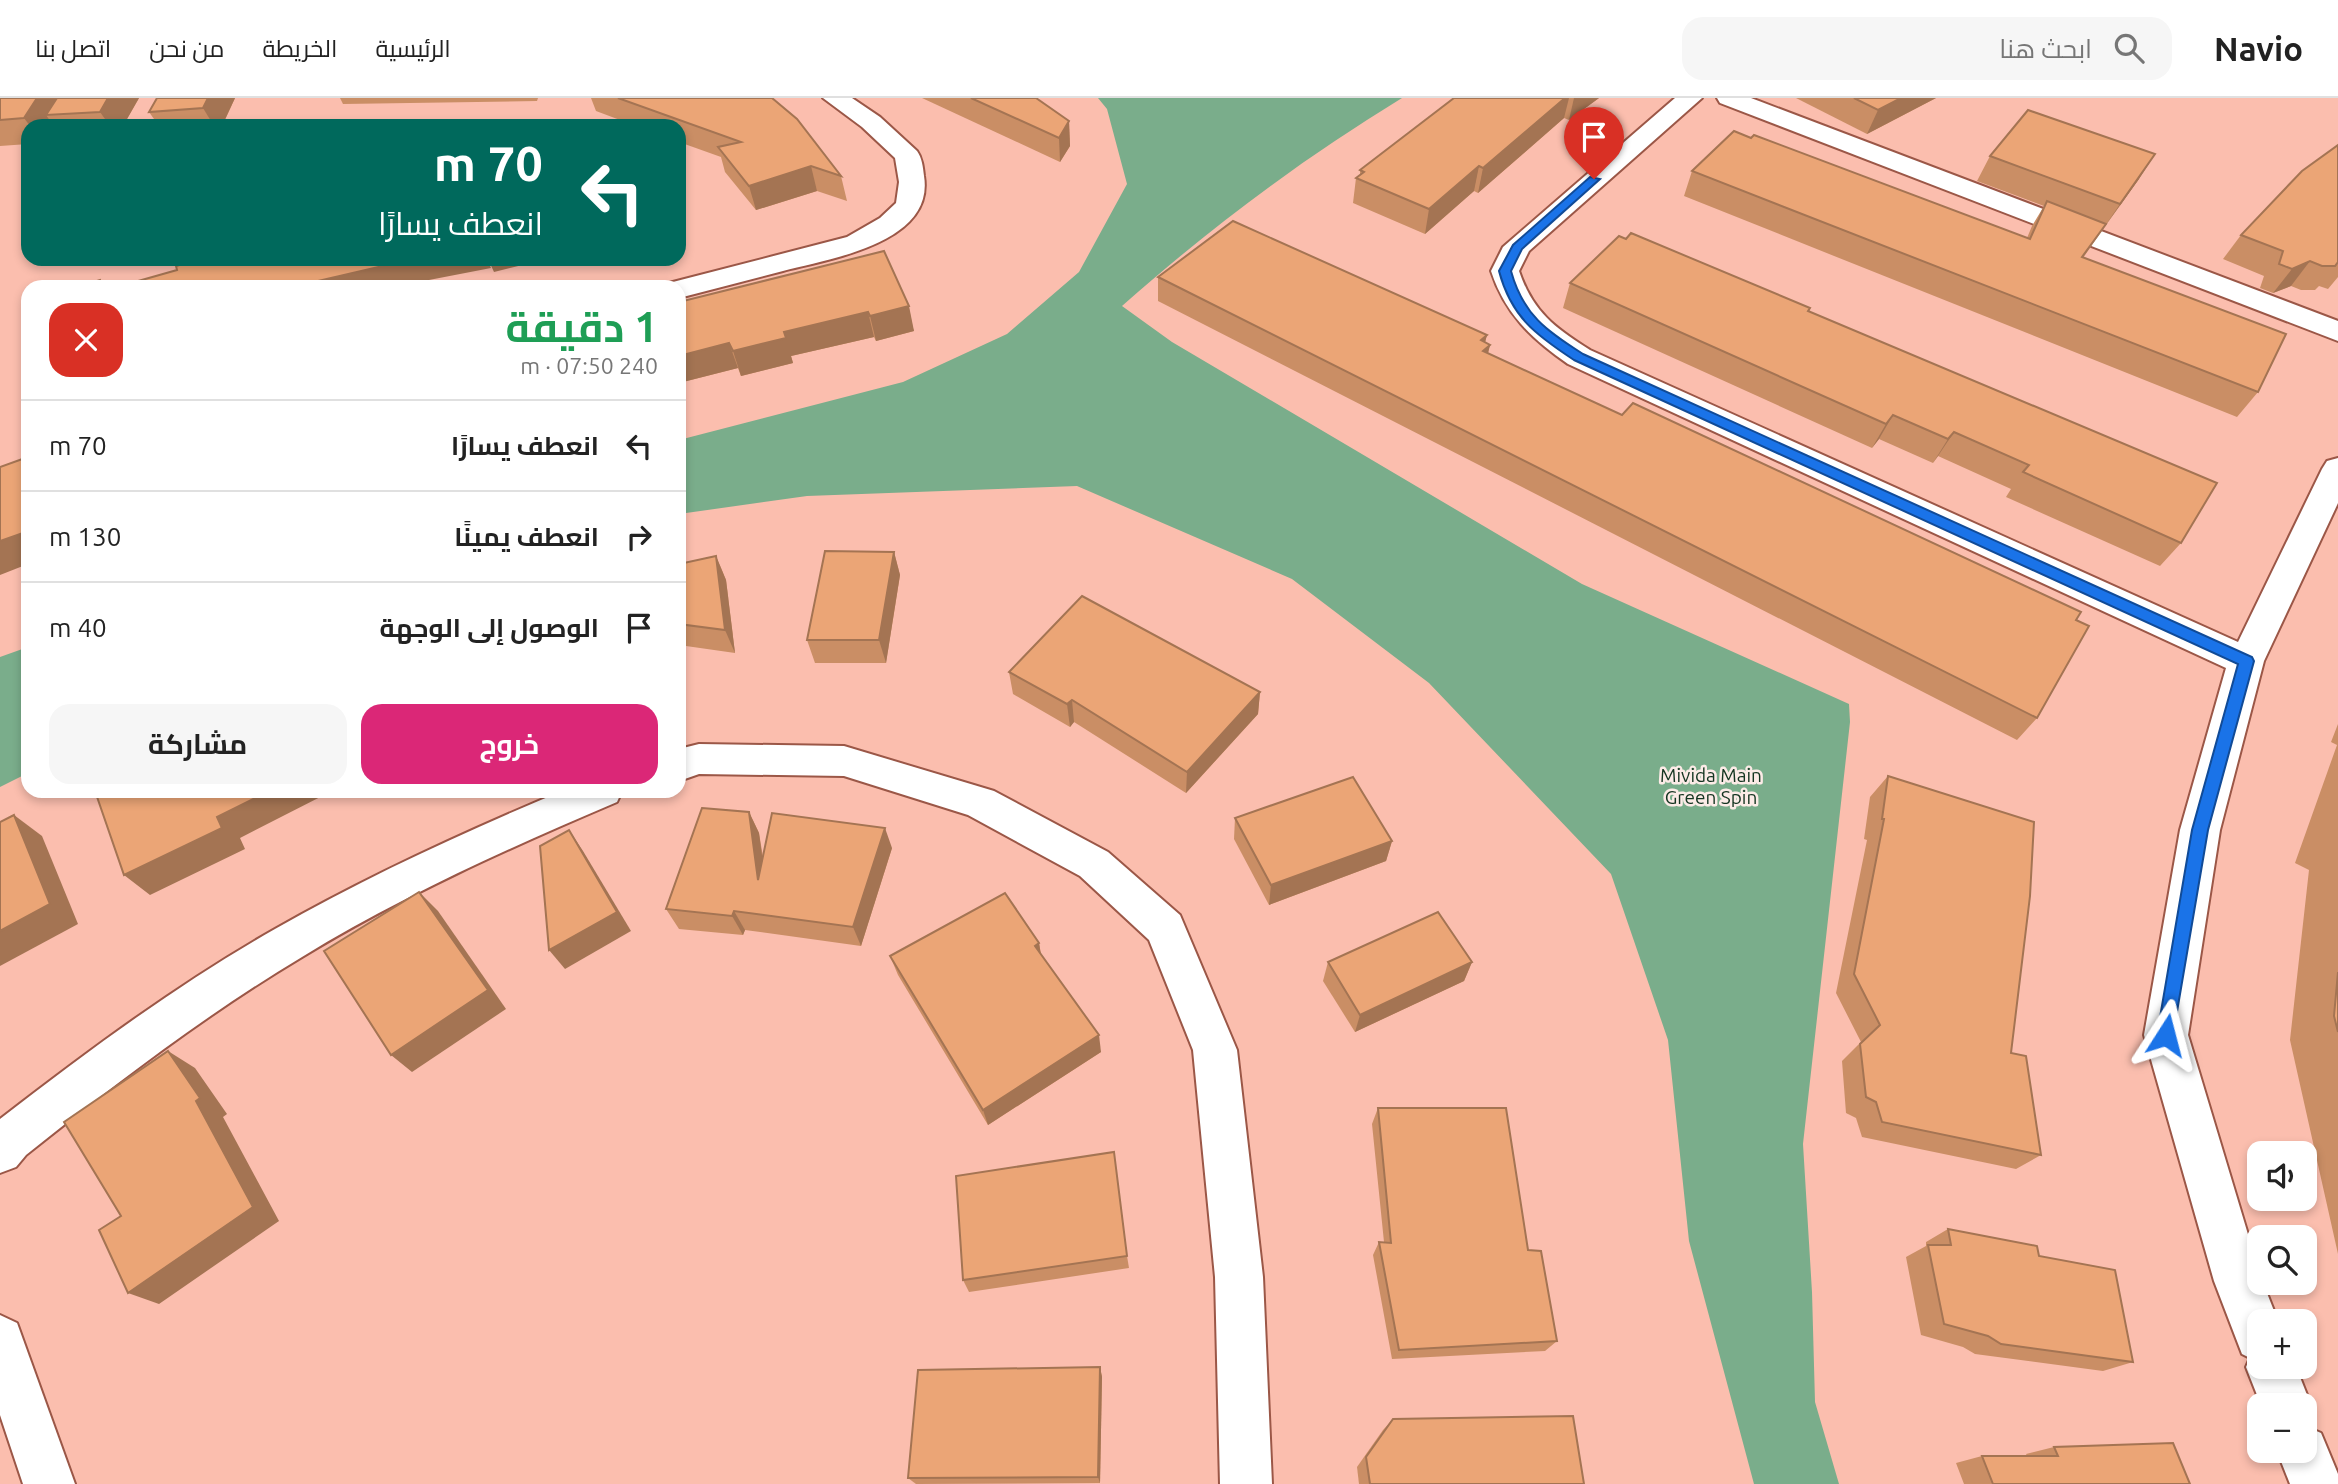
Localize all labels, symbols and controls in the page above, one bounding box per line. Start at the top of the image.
search box [1682,17,2172,80]
icon: search [2110,29,2148,67]
text: Navio [2214,30,2303,67]
text: ابحث هنا [1999,34,2092,63]
text: اتصل بنا [35,35,111,62]
text: من نحن [149,35,225,62]
text: الخريطة [263,35,337,62]
text: الرئيسية [375,35,451,62]
pin [1564,107,1624,179]
icon: arrive [1575,118,1613,156]
text: 70 m [434,135,543,190]
icon: left [567,147,658,238]
text: انعطف يسارًا [378,205,543,241]
button: close [49,303,123,377]
text: 1 دقيقة [506,303,658,350]
text: 240 m · 07:50 [520,353,658,378]
icon: left [620,427,658,465]
text: 70 m [49,431,107,460]
text: انعطف يسارًا [451,431,599,460]
icon: right [620,518,658,556]
text: 130 m [49,522,121,551]
text: انعطف يمينًا [454,522,599,551]
icon: arrive [620,609,658,647]
text: 40 m [49,613,107,642]
text: الوصول إلى الوجهة [380,613,599,642]
button: مشاركة [49,704,347,784]
button: خروج [361,704,658,784]
park label: Mivida Main Green Spin [1660,764,1762,808]
position arrow [2129,998,2203,1072]
map controls [2247,1141,2317,1463]
button: sound [2247,1141,2317,1211]
button: search [2247,1225,2317,1295]
button: + [2247,1309,2317,1379]
button: − [2247,1393,2317,1463]

